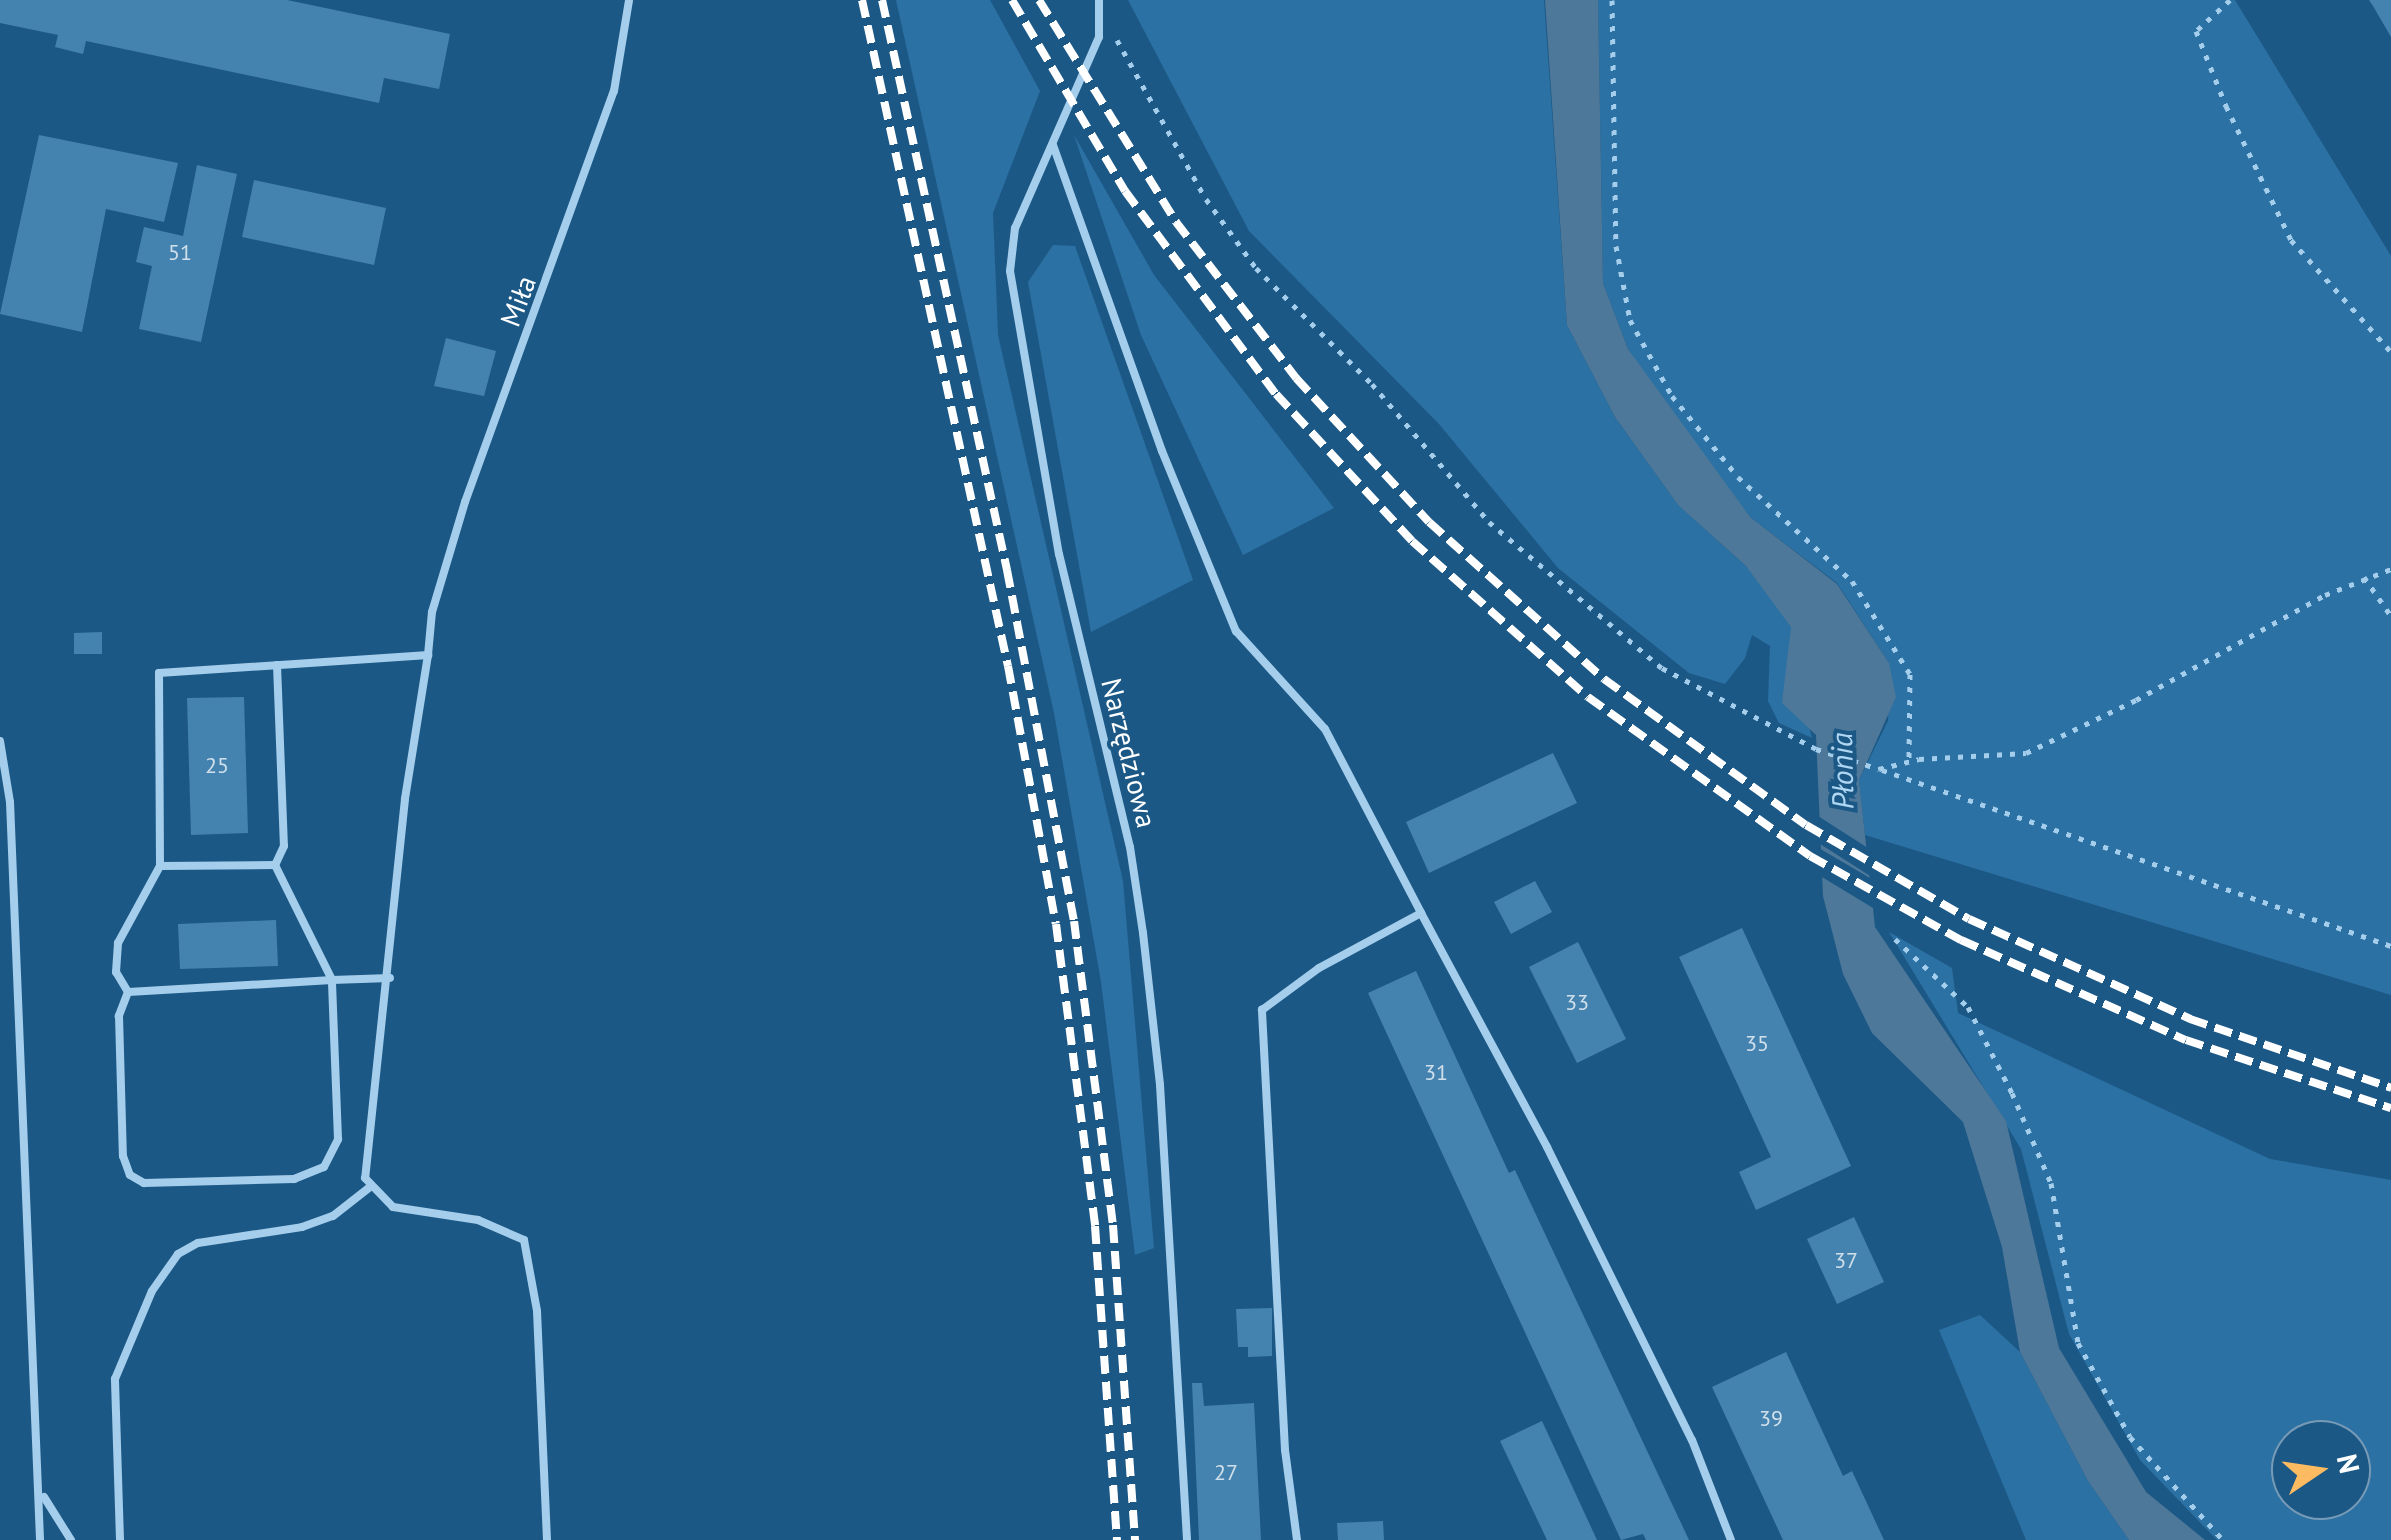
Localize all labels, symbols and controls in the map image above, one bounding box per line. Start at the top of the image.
house number: 51 [168,240,192,266]
street label: Miła [493,271,543,331]
street label: Narzędziowa [1094,675,1164,831]
water label: Płonia [1823,732,1861,810]
house number: 25 [205,753,229,779]
house number: 33 [1565,990,1589,1016]
house number: 35 [1745,1031,1769,1057]
house number: 31 [1424,1060,1448,1086]
house number: 37 [1834,1248,1858,1274]
house number: 39 [1759,1406,1783,1432]
north arrow [2271,1420,2371,1520]
text: N [2329,1450,2369,1477]
house number: 27 [1214,1460,1238,1486]

